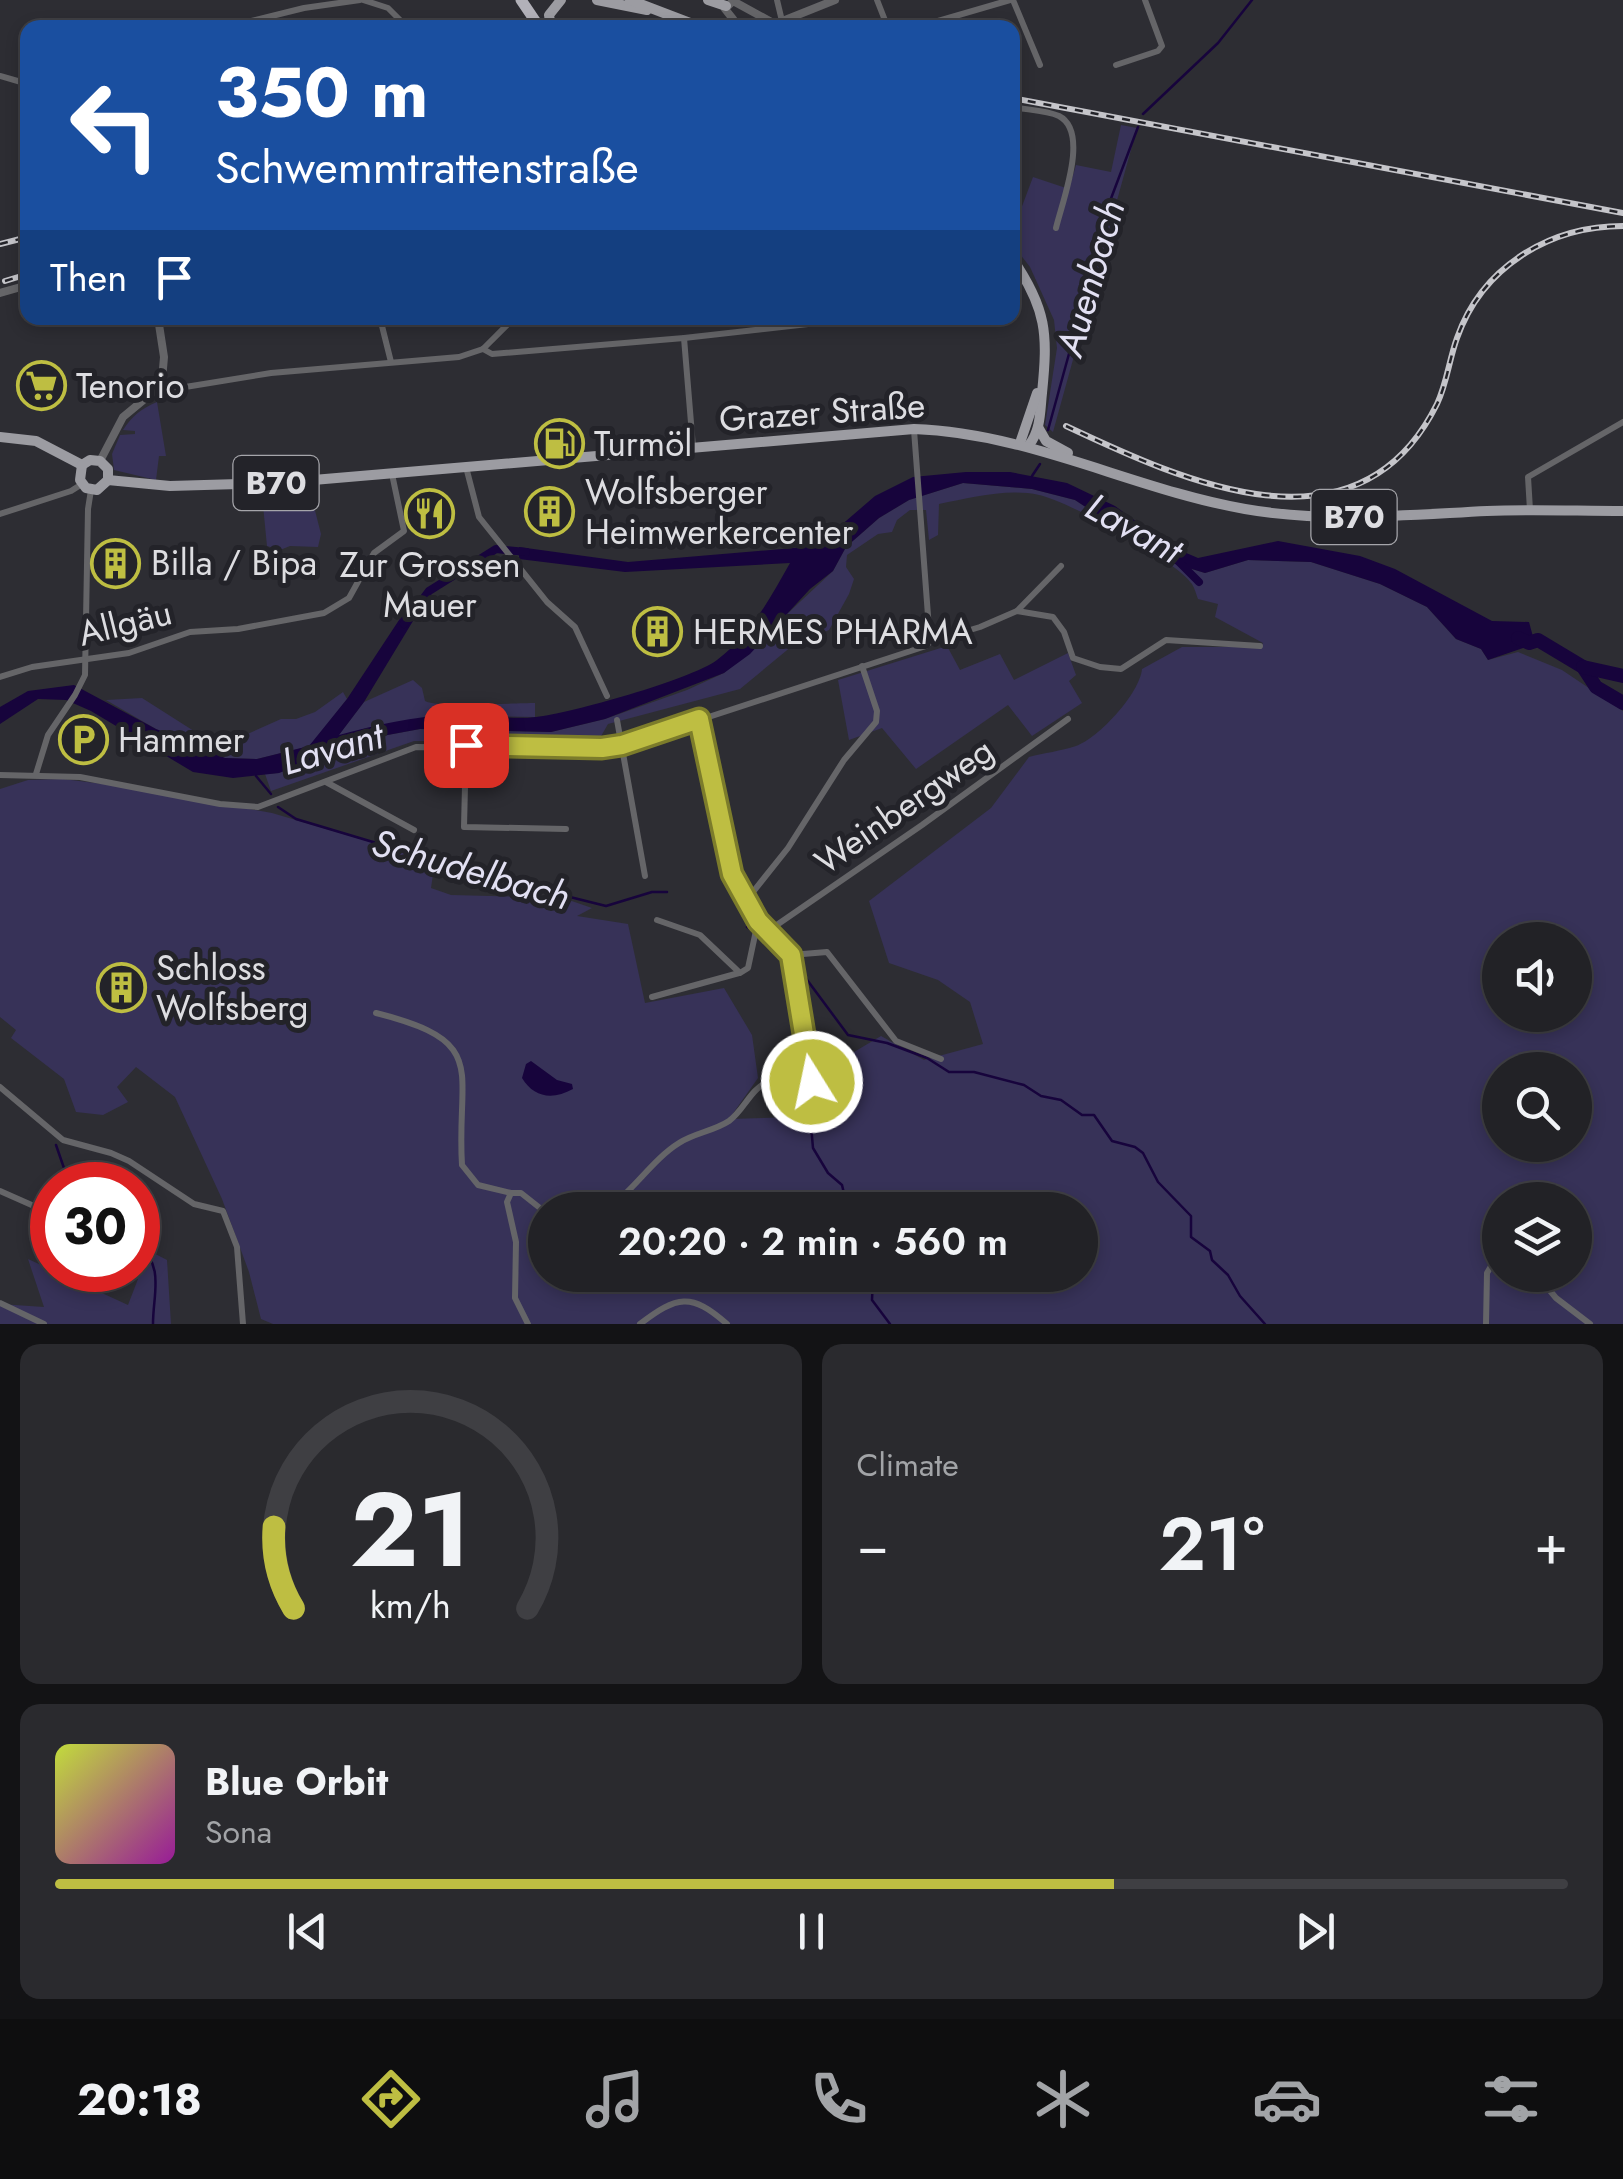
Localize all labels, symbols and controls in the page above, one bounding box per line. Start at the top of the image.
text: 350 m [215,42,428,143]
icon: left [50,60,180,190]
text: Schwemmtrattenstraße [215,135,639,200]
water label: Auenbach [1041,193,1139,364]
text: Then [50,250,127,305]
icon: arrive [147,250,202,305]
supermarket icon: Tenorio [15,360,67,412]
place label: Tenorio [76,361,185,411]
street label: Grazer Straße [717,380,927,444]
fuel station icon: Turmöl [533,418,585,470]
place label: Turmöl [594,419,692,469]
road number: B70 [234,456,318,510]
place label: Wolfsberger Heimwerkercenter [585,467,854,557]
water label: Lavant [1076,479,1194,578]
building icon: Wolfsberger Heimwerkercenter [524,486,576,538]
restaurant icon: Zur Grossen Mauer [404,487,456,539]
road number: B70 [1312,490,1396,544]
building icon: Billa / Bipa [90,537,142,589]
place label: Billa / Bipa [151,538,317,588]
place label: Zur Grossen Mauer [339,540,521,630]
street label: Allgäu [73,587,177,659]
building icon: HERMES PHARMA [632,606,684,658]
place label: HERMES PHARMA [693,607,973,657]
pin [424,703,509,788]
water label: Lavant [275,707,391,789]
parking icon: Hammer [57,714,109,766]
place label: Hammer [118,715,245,765]
icon: arrive [439,718,494,773]
street label: Weinbergweg [804,726,1004,886]
water label: Schudelbach [365,814,577,924]
map controls [1482,922,1592,1292]
button: sound [1482,922,1592,1032]
place label: Schloss Wolfsberg [156,943,309,1033]
building icon: Schloss Wolfsberg [95,962,147,1014]
position arrow [760,1030,864,1134]
button: search [1482,1052,1592,1162]
speed limit sign: 30 [30,1162,160,1292]
button: layers [1482,1182,1592,1292]
text: 20:20 · 2 min · 560 m [618,1214,1008,1269]
text: Climate [857,1442,959,1488]
text: 21 [350,1455,471,1605]
text: 21° [1159,1490,1264,1598]
text: − [857,1505,889,1585]
text: + [1534,1505,1568,1585]
text: km/h [370,1580,451,1631]
text: Blue Orbit [205,1754,388,1809]
text: Sona [205,1809,272,1855]
icon: previous [280,1904,335,1959]
icon: pause [784,1904,839,1959]
icon: next [1288,1904,1343,1959]
icon: directions [356,2064,426,2134]
icon: music [580,2064,650,2134]
icon: phone [804,2064,874,2134]
icon: climate [1028,2064,1098,2134]
icon: car [1252,2064,1322,2134]
icon: filters [1476,2064,1546,2134]
text: 20:18 [77,2067,202,2132]

